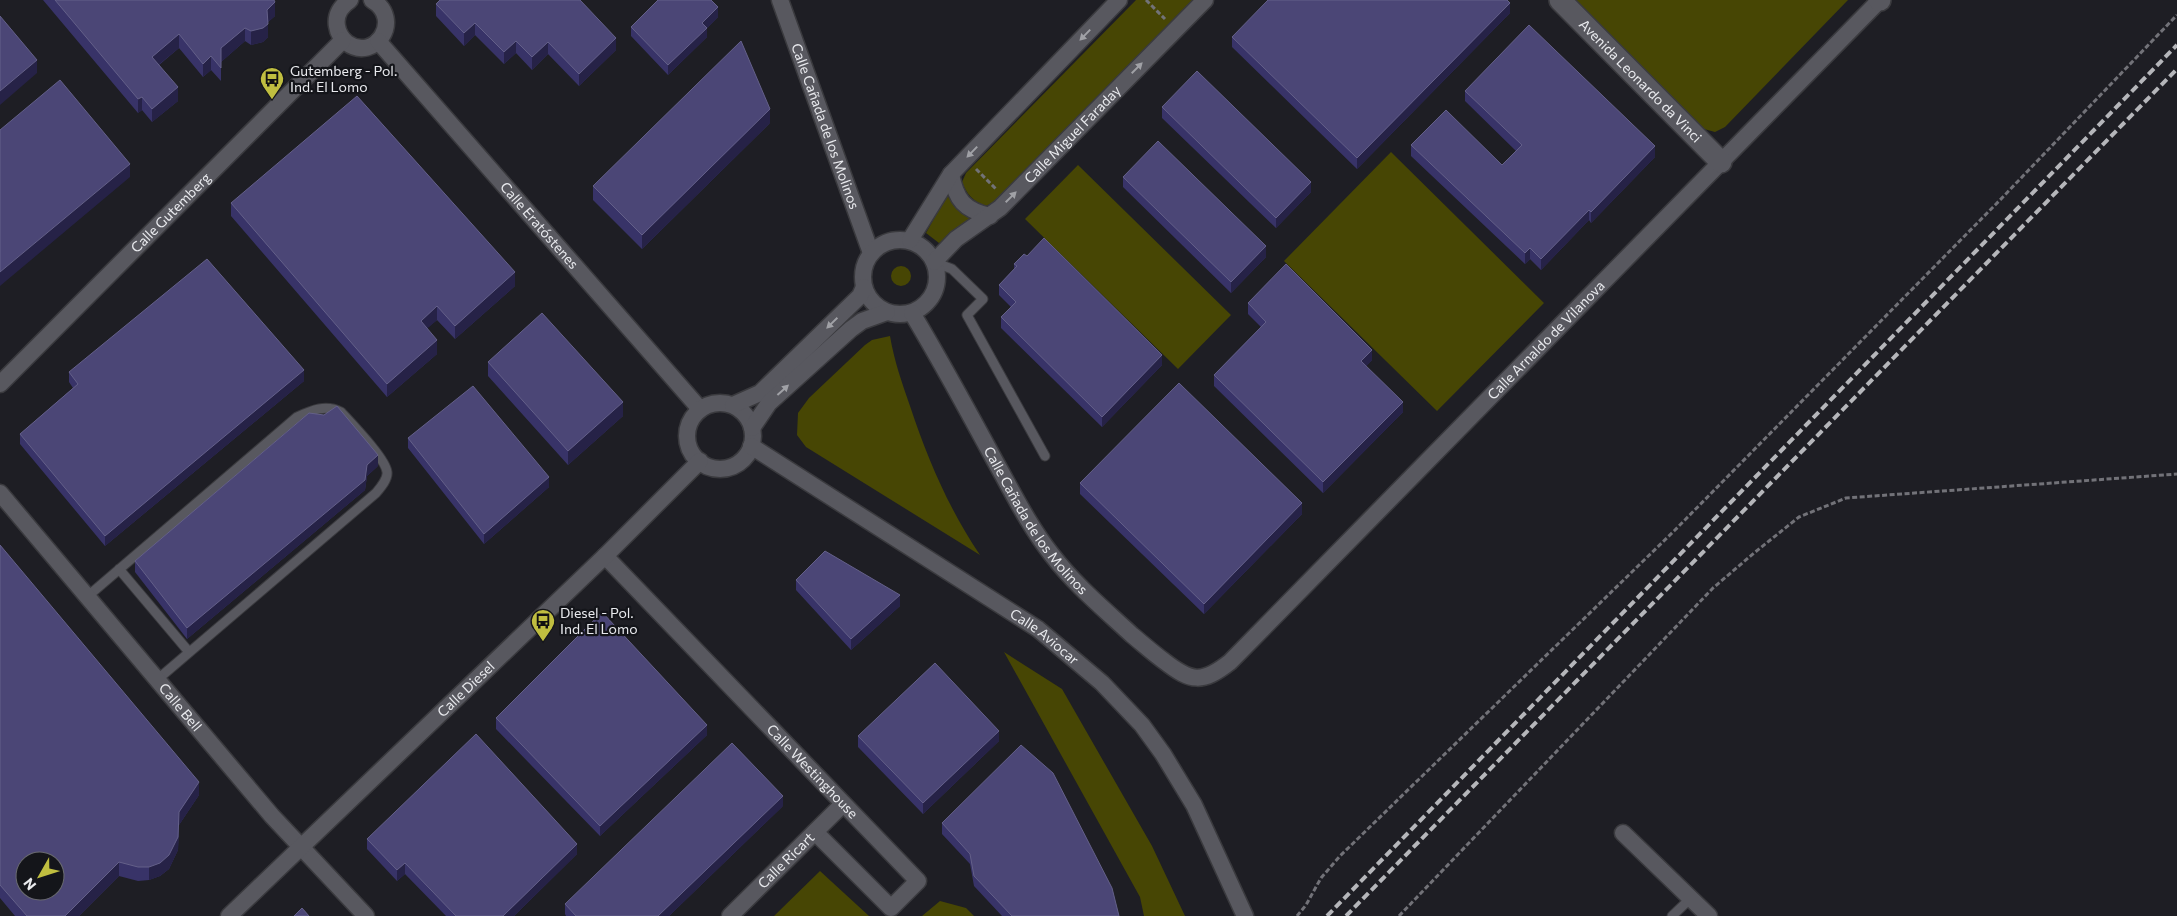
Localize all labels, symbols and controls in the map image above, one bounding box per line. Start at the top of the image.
street label: Avenida Leonardo da Vinci [1576,15,1706,146]
one-way arrow [1079,29,1091,41]
street label: Calle Cañada de los Molinos [788,41,863,211]
place label: Gutemberg - Pol. Ind. El Lomo [290,62,397,95]
one-way arrow [1131,62,1143,74]
bus stop icon: Gutemberg - Pol. Ind. El Lomo [259,66,285,100]
street label: Calle Miguel Faraday [1020,82,1124,187]
one-way arrow [966,145,978,157]
street label: Calle Gutemberg [127,168,214,256]
street label: Calle Eratóstenes [497,178,582,272]
one-way arrow [1005,191,1017,203]
street label: Calle Arnaldo de Vilanova [1483,277,1608,403]
one-way arrow [826,317,838,329]
one-way arrow [776,385,789,396]
street label: Calle Cañada de los Molinos [981,443,1092,598]
place label: Diesel - Pol. Ind. El Lomo [560,604,638,637]
street label: Calle Aviocar [1007,604,1083,668]
bus stop icon: Diesel - Pol. Ind. El Lomo [530,608,556,642]
street label: Calle Diesel [433,658,498,720]
street label: Calle Bell [156,679,206,734]
street label: Calle Westinghouse [764,720,862,822]
street label: Calle Ricart [754,828,818,892]
north arrow [15,851,65,901]
text: N [20,875,39,894]

